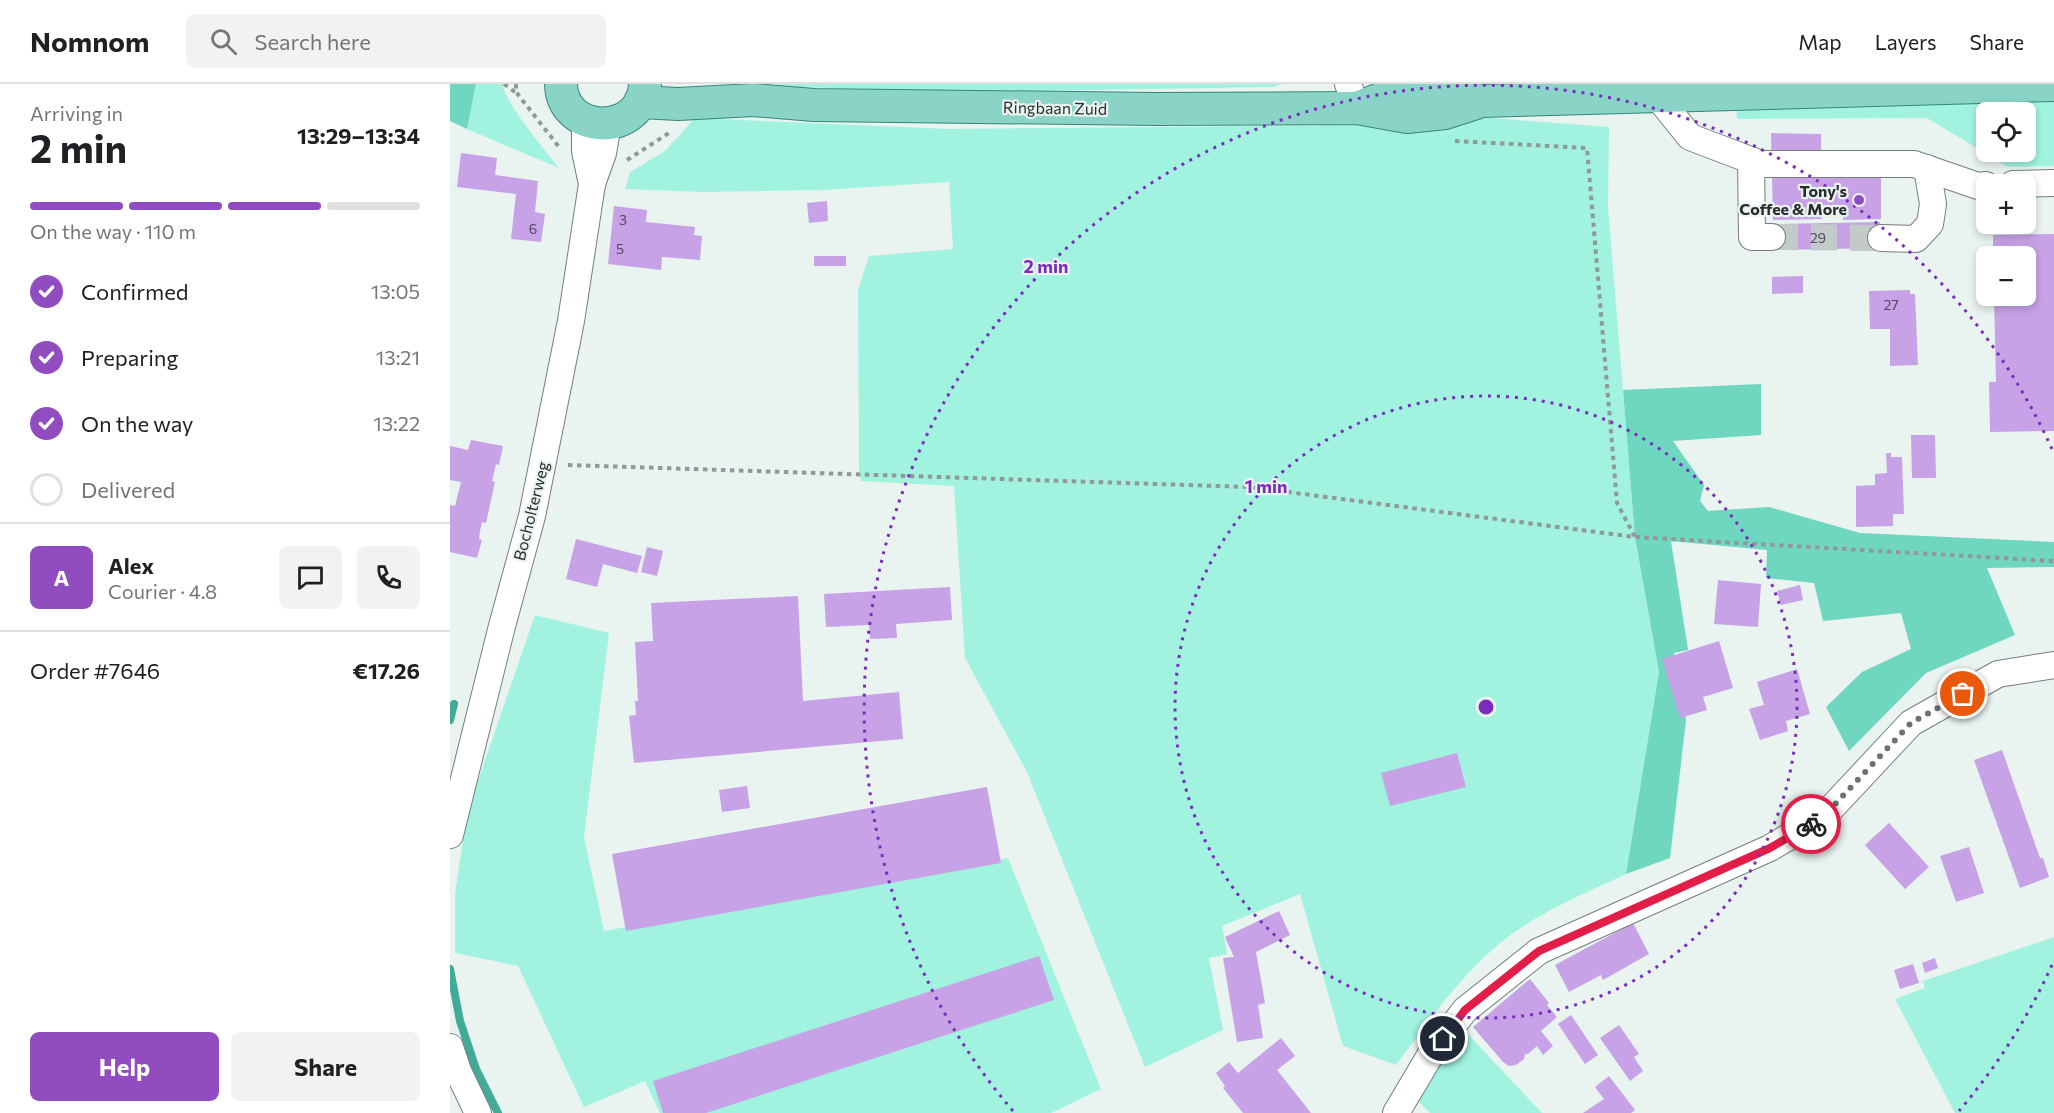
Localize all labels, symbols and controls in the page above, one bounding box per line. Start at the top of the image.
search box [186,14,606,68]
text: Nomnom [30,24,150,58]
icon: search [207,25,240,58]
text: Search here [255,28,371,55]
text: Map [1798,29,1842,54]
text: Layers [1875,29,1937,54]
text: Share [1970,29,2024,54]
street label: Ringbaan Zuid [1003,97,1107,118]
text: Arriving in [30,101,123,125]
map controls [1976,102,2036,306]
button: locate [1976,102,2036,162]
text: 13:29–13:34 [297,122,420,149]
text: 2 min [30,123,127,171]
button: + [1976,174,2036,234]
place label: Tony's Coffee & More [1739,181,1847,218]
marker: Tony's Coffee & More [1852,193,1866,207]
house number: 3 [619,211,627,228]
text: On the way · 110 m [30,219,196,243]
house number: 6 [529,220,537,237]
house number: 29 [1810,229,1826,246]
house number: 5 [616,240,624,257]
button: − [1976,246,2036,306]
text: 2 min [1024,255,1068,277]
icon: check [30,275,63,308]
text: Confirmed [81,278,188,305]
text: 13:05 [371,279,420,303]
house number: 27 [1883,296,1899,313]
icon: check [30,341,63,374]
text: Preparing [81,344,178,371]
text: 13:21 [376,345,420,369]
icon: check [30,407,63,440]
text: On the way [81,410,193,437]
text: 13:22 [373,411,420,435]
street label: Bocholterweg [509,459,552,562]
text: 1 min [1245,475,1287,497]
text: Delivered [81,476,175,503]
button: chat [279,546,342,609]
button: phone [357,546,420,609]
text: Alex [108,552,154,579]
text: A [54,564,69,591]
text: Courier · 4.8 [108,579,217,603]
text: Order #7646 [30,657,160,684]
text: €17.26 [352,657,420,684]
pin [1937,668,1988,719]
icon: bag [1946,677,1979,710]
centre of rings [1476,697,1496,717]
courier [1781,794,1841,854]
icon: bike [1795,808,1828,841]
pin [1417,1013,1468,1064]
icon: home [1426,1022,1459,1055]
button: Help [30,1032,219,1101]
button: Share [231,1032,420,1101]

